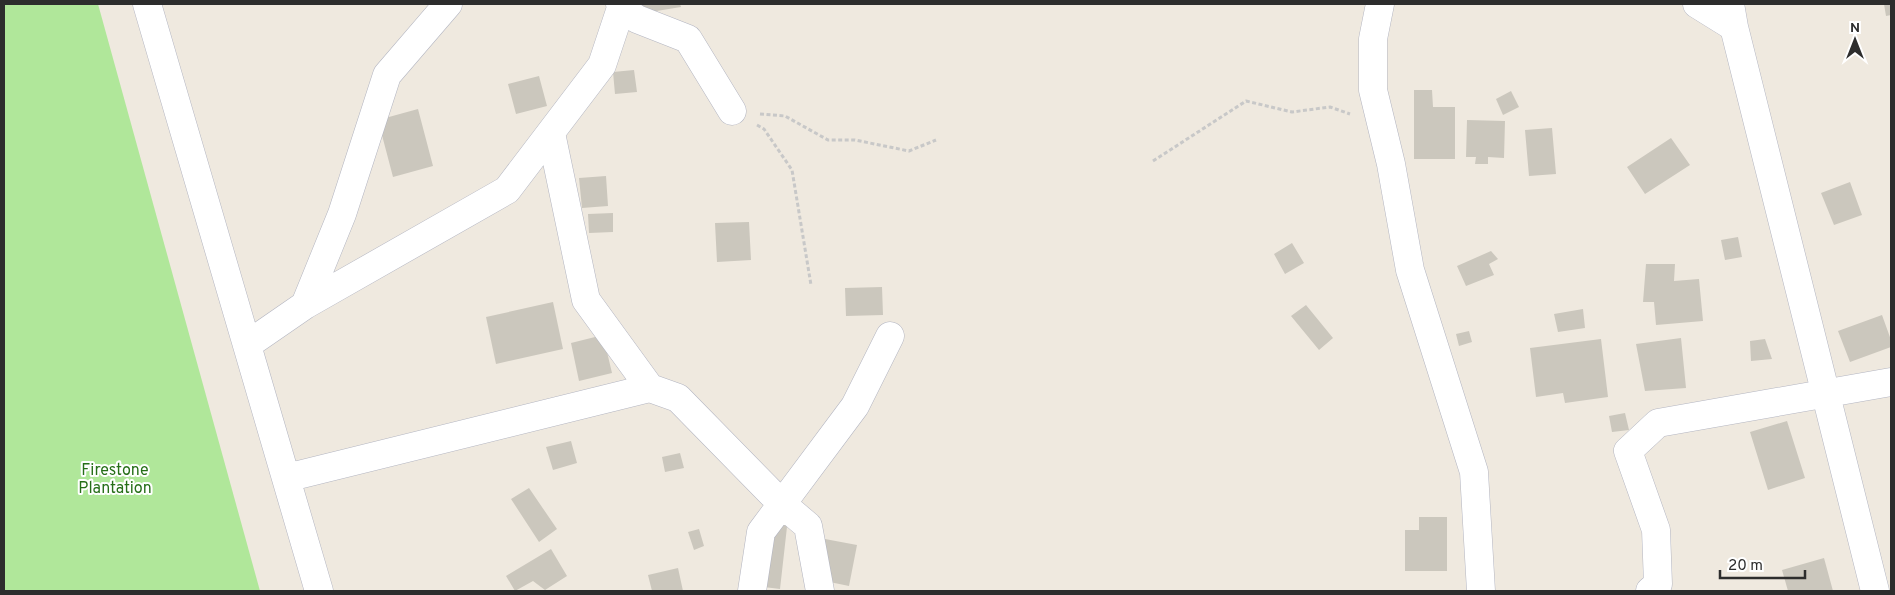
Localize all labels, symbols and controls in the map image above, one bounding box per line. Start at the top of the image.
north arrow [1830,15,1880,65]
text: N [1850,20,1860,37]
park label: Firestone Plantation [78,461,152,499]
scale bar [1720,548,1805,580]
text: 20 m [1728,557,1763,576]

